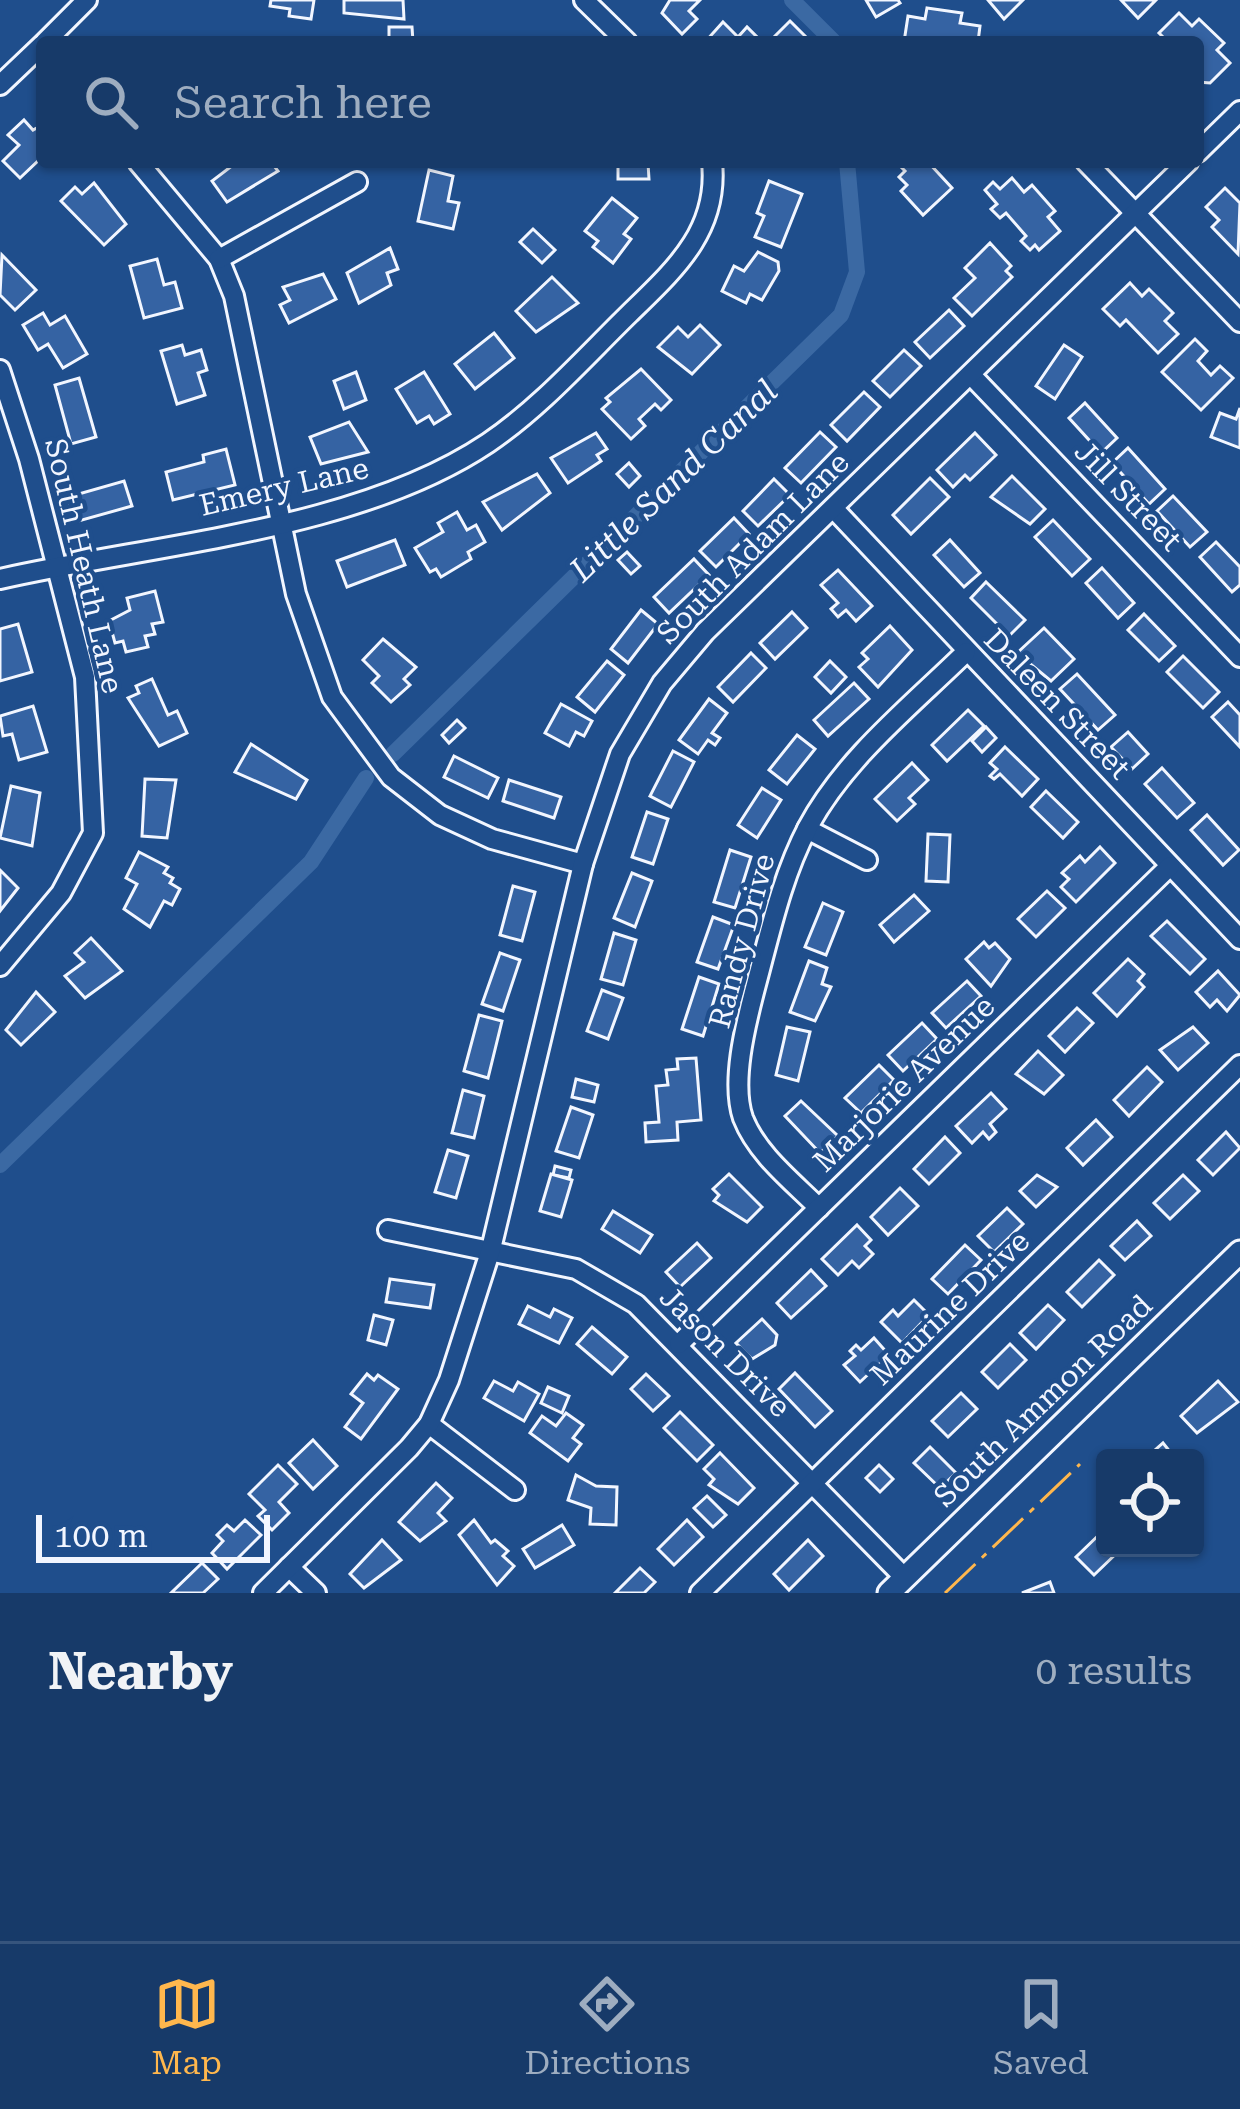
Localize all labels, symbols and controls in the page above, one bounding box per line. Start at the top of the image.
search box [36,36,1204,168]
icon: search [78,69,144,135]
text: Search here [174,76,432,129]
water label: Little Sand Canal [561,372,785,590]
street label: Jill Street [1068,434,1189,558]
street label: South Heath Lane [38,435,131,697]
street label: South Adam Lane [649,444,856,651]
street label: Emery Lane [196,450,372,523]
street label: Daleen Street [977,621,1138,786]
street label: Randy Drive [701,850,782,1032]
street label: Marjorie Avenue [806,988,1001,1179]
street label: Maurine Drive [863,1223,1036,1392]
street label: Jason Drive [653,1279,798,1424]
street label: South Ammon Road [926,1288,1159,1514]
map controls [1096,1449,1204,1557]
button: locate [1096,1449,1204,1557]
scale bar [36,1509,270,1562]
text: 100 m [54,1516,148,1555]
text: Nearby [48,1642,233,1701]
text: 0 results [1035,1648,1192,1694]
tab: Map [151,1971,222,2082]
tab: Directions [524,1971,690,2082]
tab: Saved [993,1971,1089,2082]

